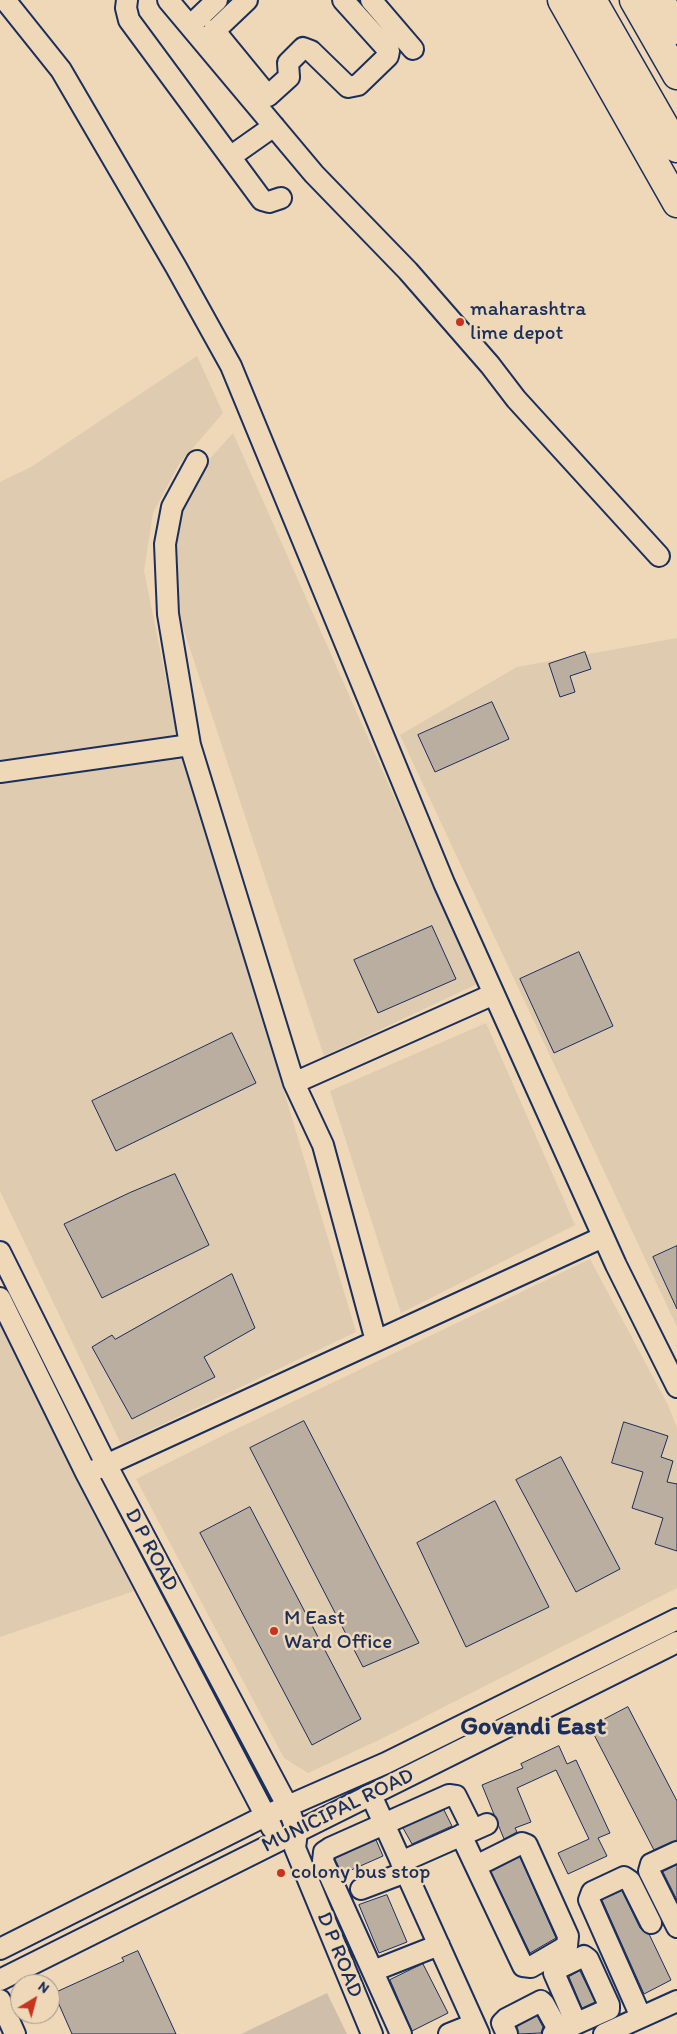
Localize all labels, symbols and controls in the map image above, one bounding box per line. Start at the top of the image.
place label: maharashtra lime depot [470,297,586,347]
marker: maharashtra lime depot [454,316,466,328]
street label: D P ROAD [119,1504,183,1596]
place label: M East Ward Office [284,1606,392,1656]
marker: M East Ward Office [268,1625,280,1637]
district label: Govandi East [460,1711,606,1743]
street label: MUNICIPAL ROAD [258,1763,418,1859]
place label: colony bus stop [291,1860,430,1886]
marker: colony bus stop [275,1867,287,1879]
street label: D P ROAD [310,1909,368,2001]
north arrow [10,1974,60,2024]
text: N [35,1978,53,1997]

